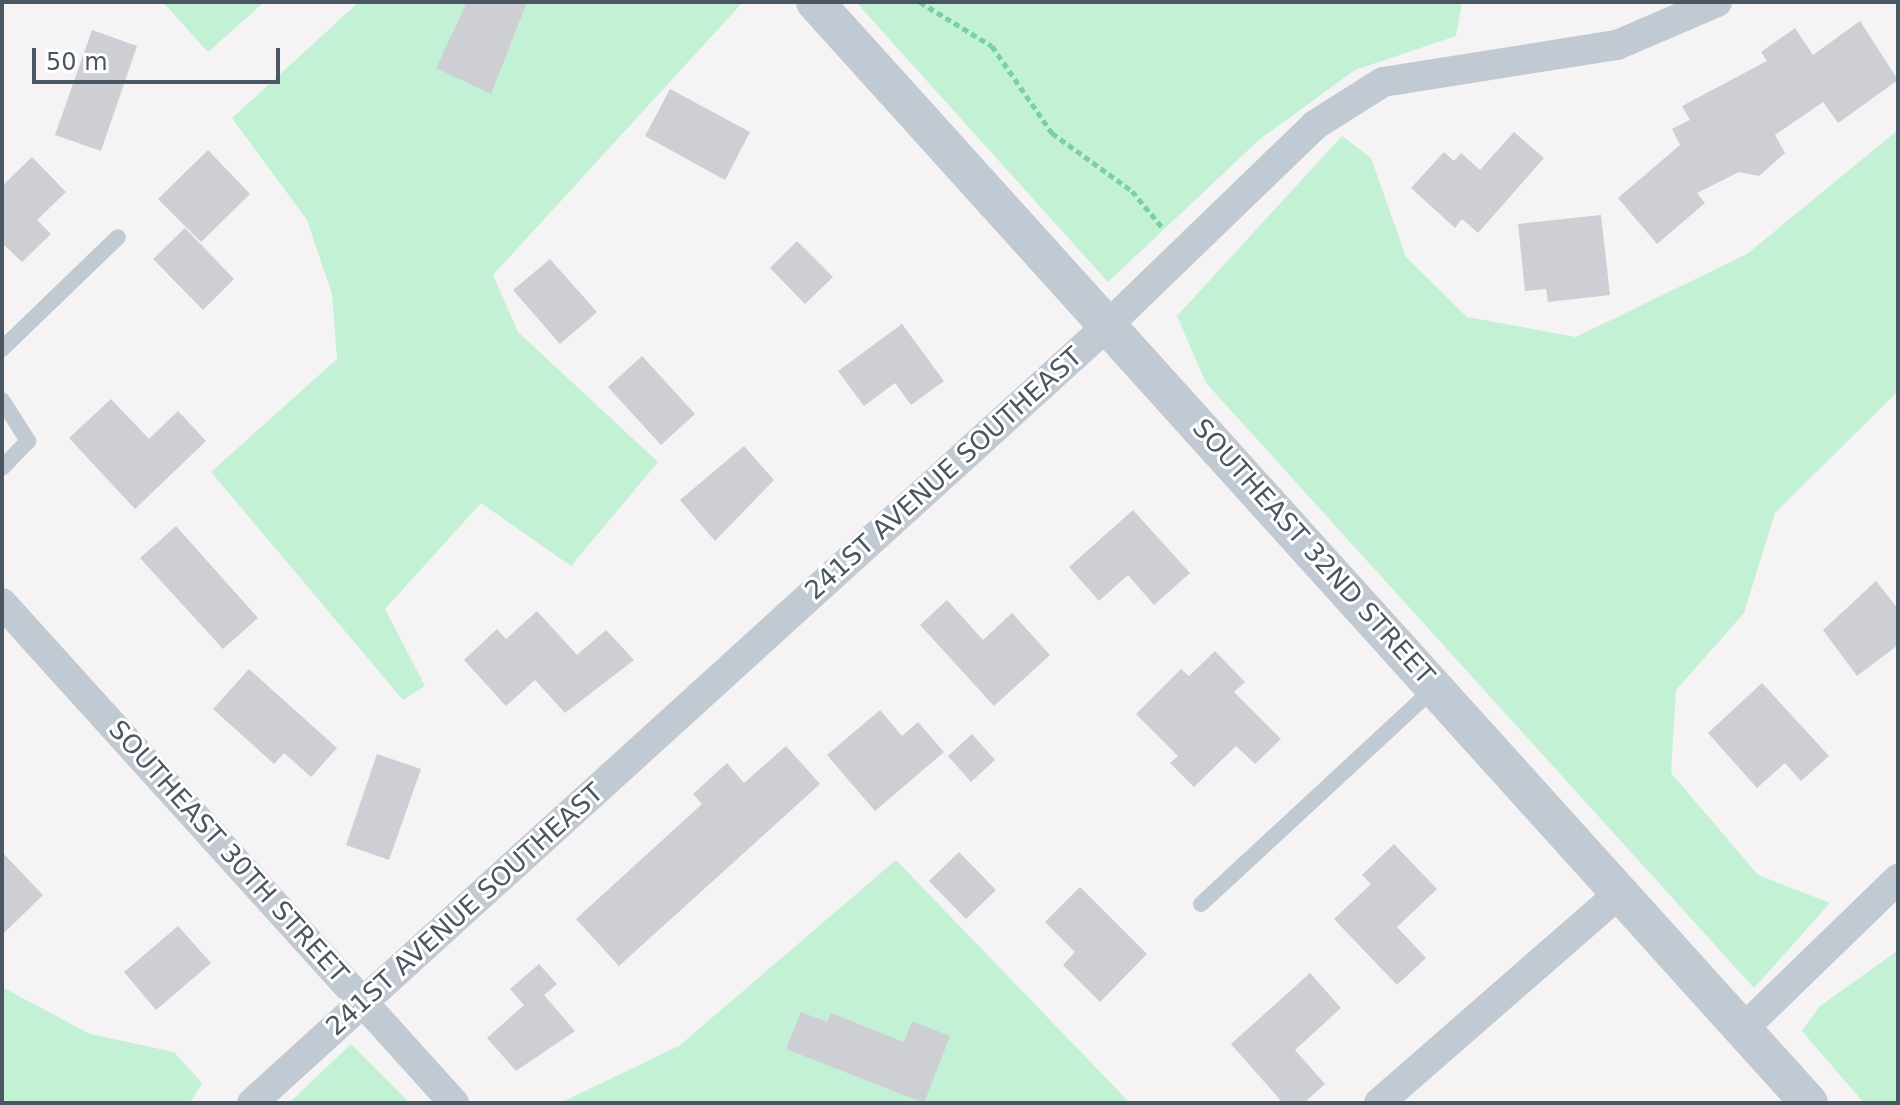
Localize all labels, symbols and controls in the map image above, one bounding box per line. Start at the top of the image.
scale bar [36,32,284,82]
text: 50 m [46,48,108,76]
street label: 241ST AVENUE SOUTHEAST [799,341,1089,607]
street label: SOUTHEAST 32ND STREET [1186,413,1440,691]
street label: SOUTHEAST 30TH STREET [102,714,354,990]
street label: 241ST AVENUE SOUTHEAST [320,777,610,1043]

